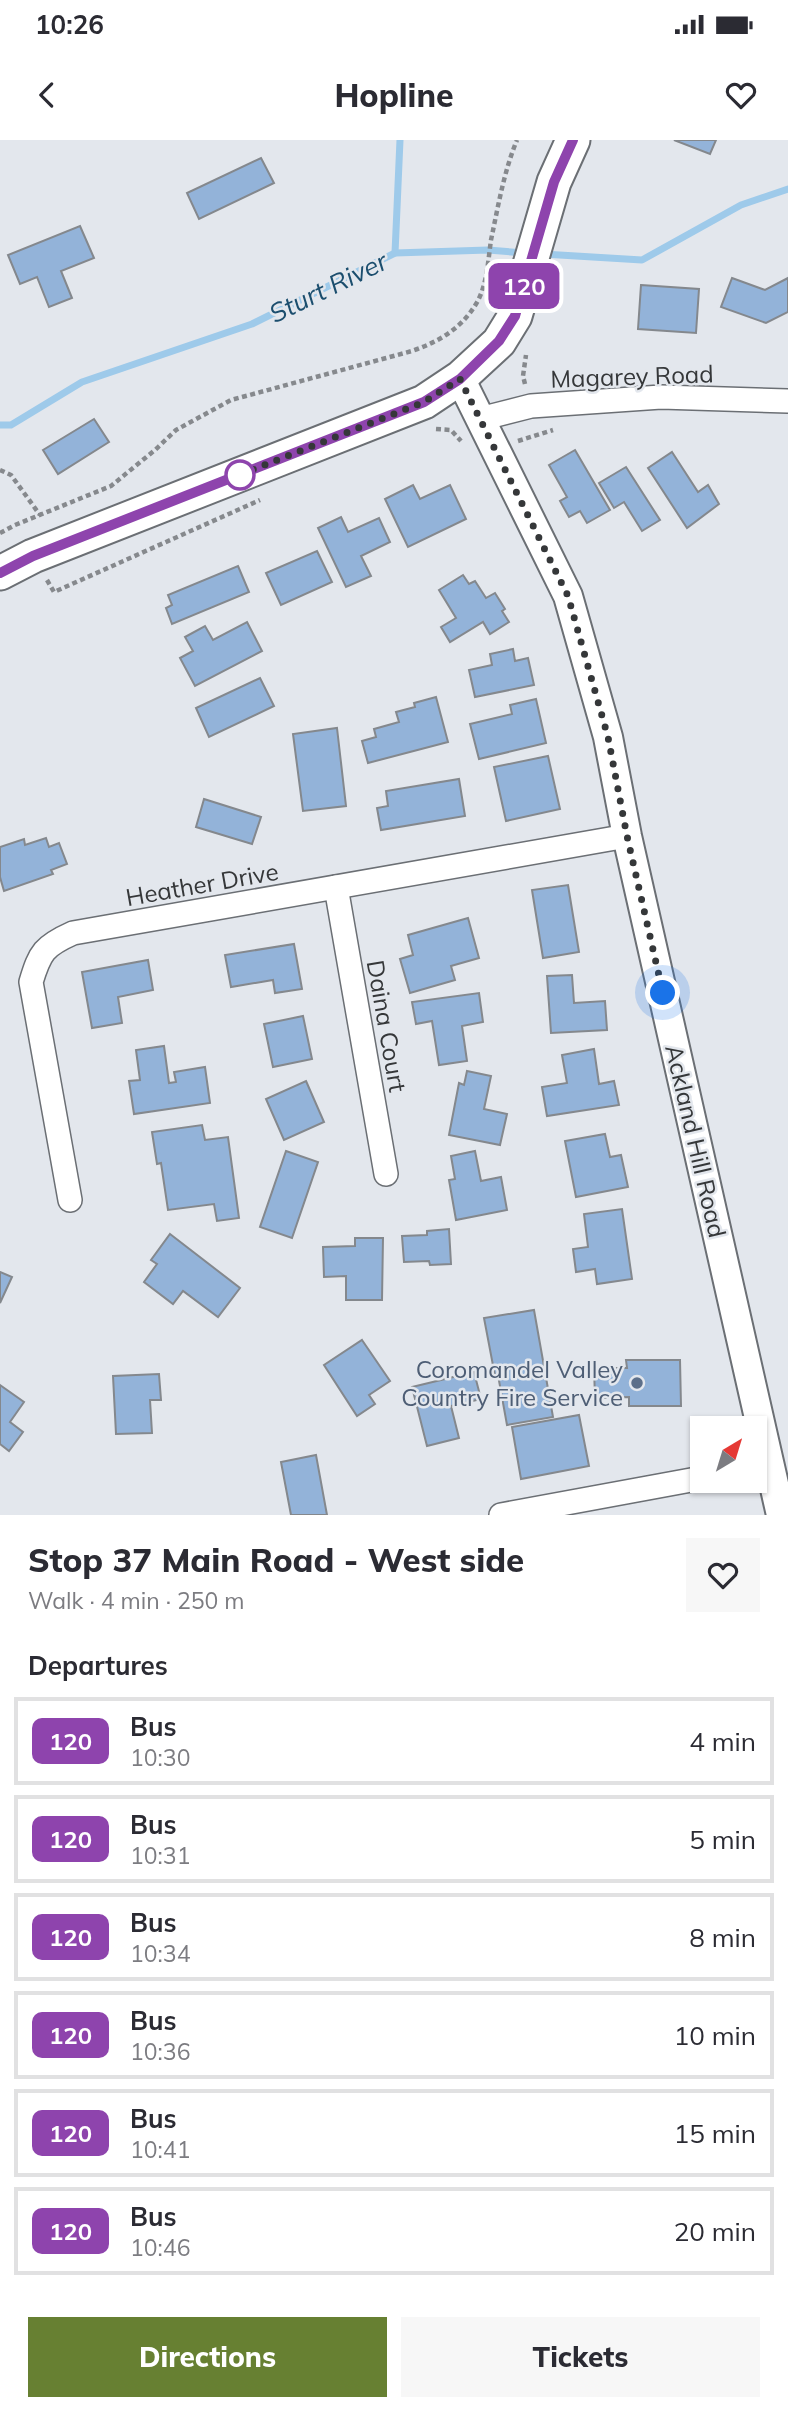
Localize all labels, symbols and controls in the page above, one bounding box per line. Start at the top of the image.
text: 10:26 [35,8,104,41]
text: Hopline [334,75,454,115]
icon: back [28,76,66,114]
icon: heart [722,76,760,114]
water label: Sturt River [263,244,394,330]
line badge: 120 [484,263,564,309]
text: 120 [502,271,546,301]
street label: Magarey Road [550,358,714,394]
unlabelled marker [225,460,255,490]
street label: Heather Drive [123,856,281,912]
street label: Daina Court [361,958,413,1094]
your location [645,975,680,1010]
street label: Ackland Hill Road [659,1042,733,1240]
place label: Coromandel Valley Country Fire Service [401,1354,623,1412]
marker: Coromandel Valley Country Fire Service [629,1375,645,1391]
north arrow [690,1416,766,1493]
map controls [690,1416,767,1493]
button: heart [686,1538,760,1612]
text: Stop 37 Main Road - West side [28,1539,524,1580]
text: Walk · 4 min · 250 m [28,1586,245,1615]
text: Departures [28,1649,168,1682]
text: Bus [130,1710,176,1743]
text: 4 min [689,1725,756,1758]
text: 120 [49,1726,92,1756]
text: 10:30 [130,1743,190,1772]
text: Bus [130,1808,176,1841]
text: 5 min [689,1823,756,1856]
text: 120 [49,1824,92,1854]
text: 10:31 [130,1841,190,1870]
text: Bus [130,1906,176,1939]
text: 8 min [689,1921,756,1954]
text: 120 [49,1922,92,1952]
text: 10:34 [130,1939,190,1968]
text: Bus [130,2004,176,2037]
text: 10 min [674,2019,756,2052]
text: 120 [49,2020,92,2050]
text: 10:36 [130,2037,190,2066]
text: Bus [130,2102,176,2135]
text: 15 min [674,2117,756,2150]
text: 120 [49,2118,92,2148]
text: 10:41 [130,2135,190,2164]
text: Bus [130,2200,176,2233]
text: 20 min [674,2215,756,2248]
text: 120 [49,2216,92,2246]
text: 10:46 [130,2233,190,2262]
button: Directions [28,2317,387,2397]
button: Tickets [401,2317,760,2397]

